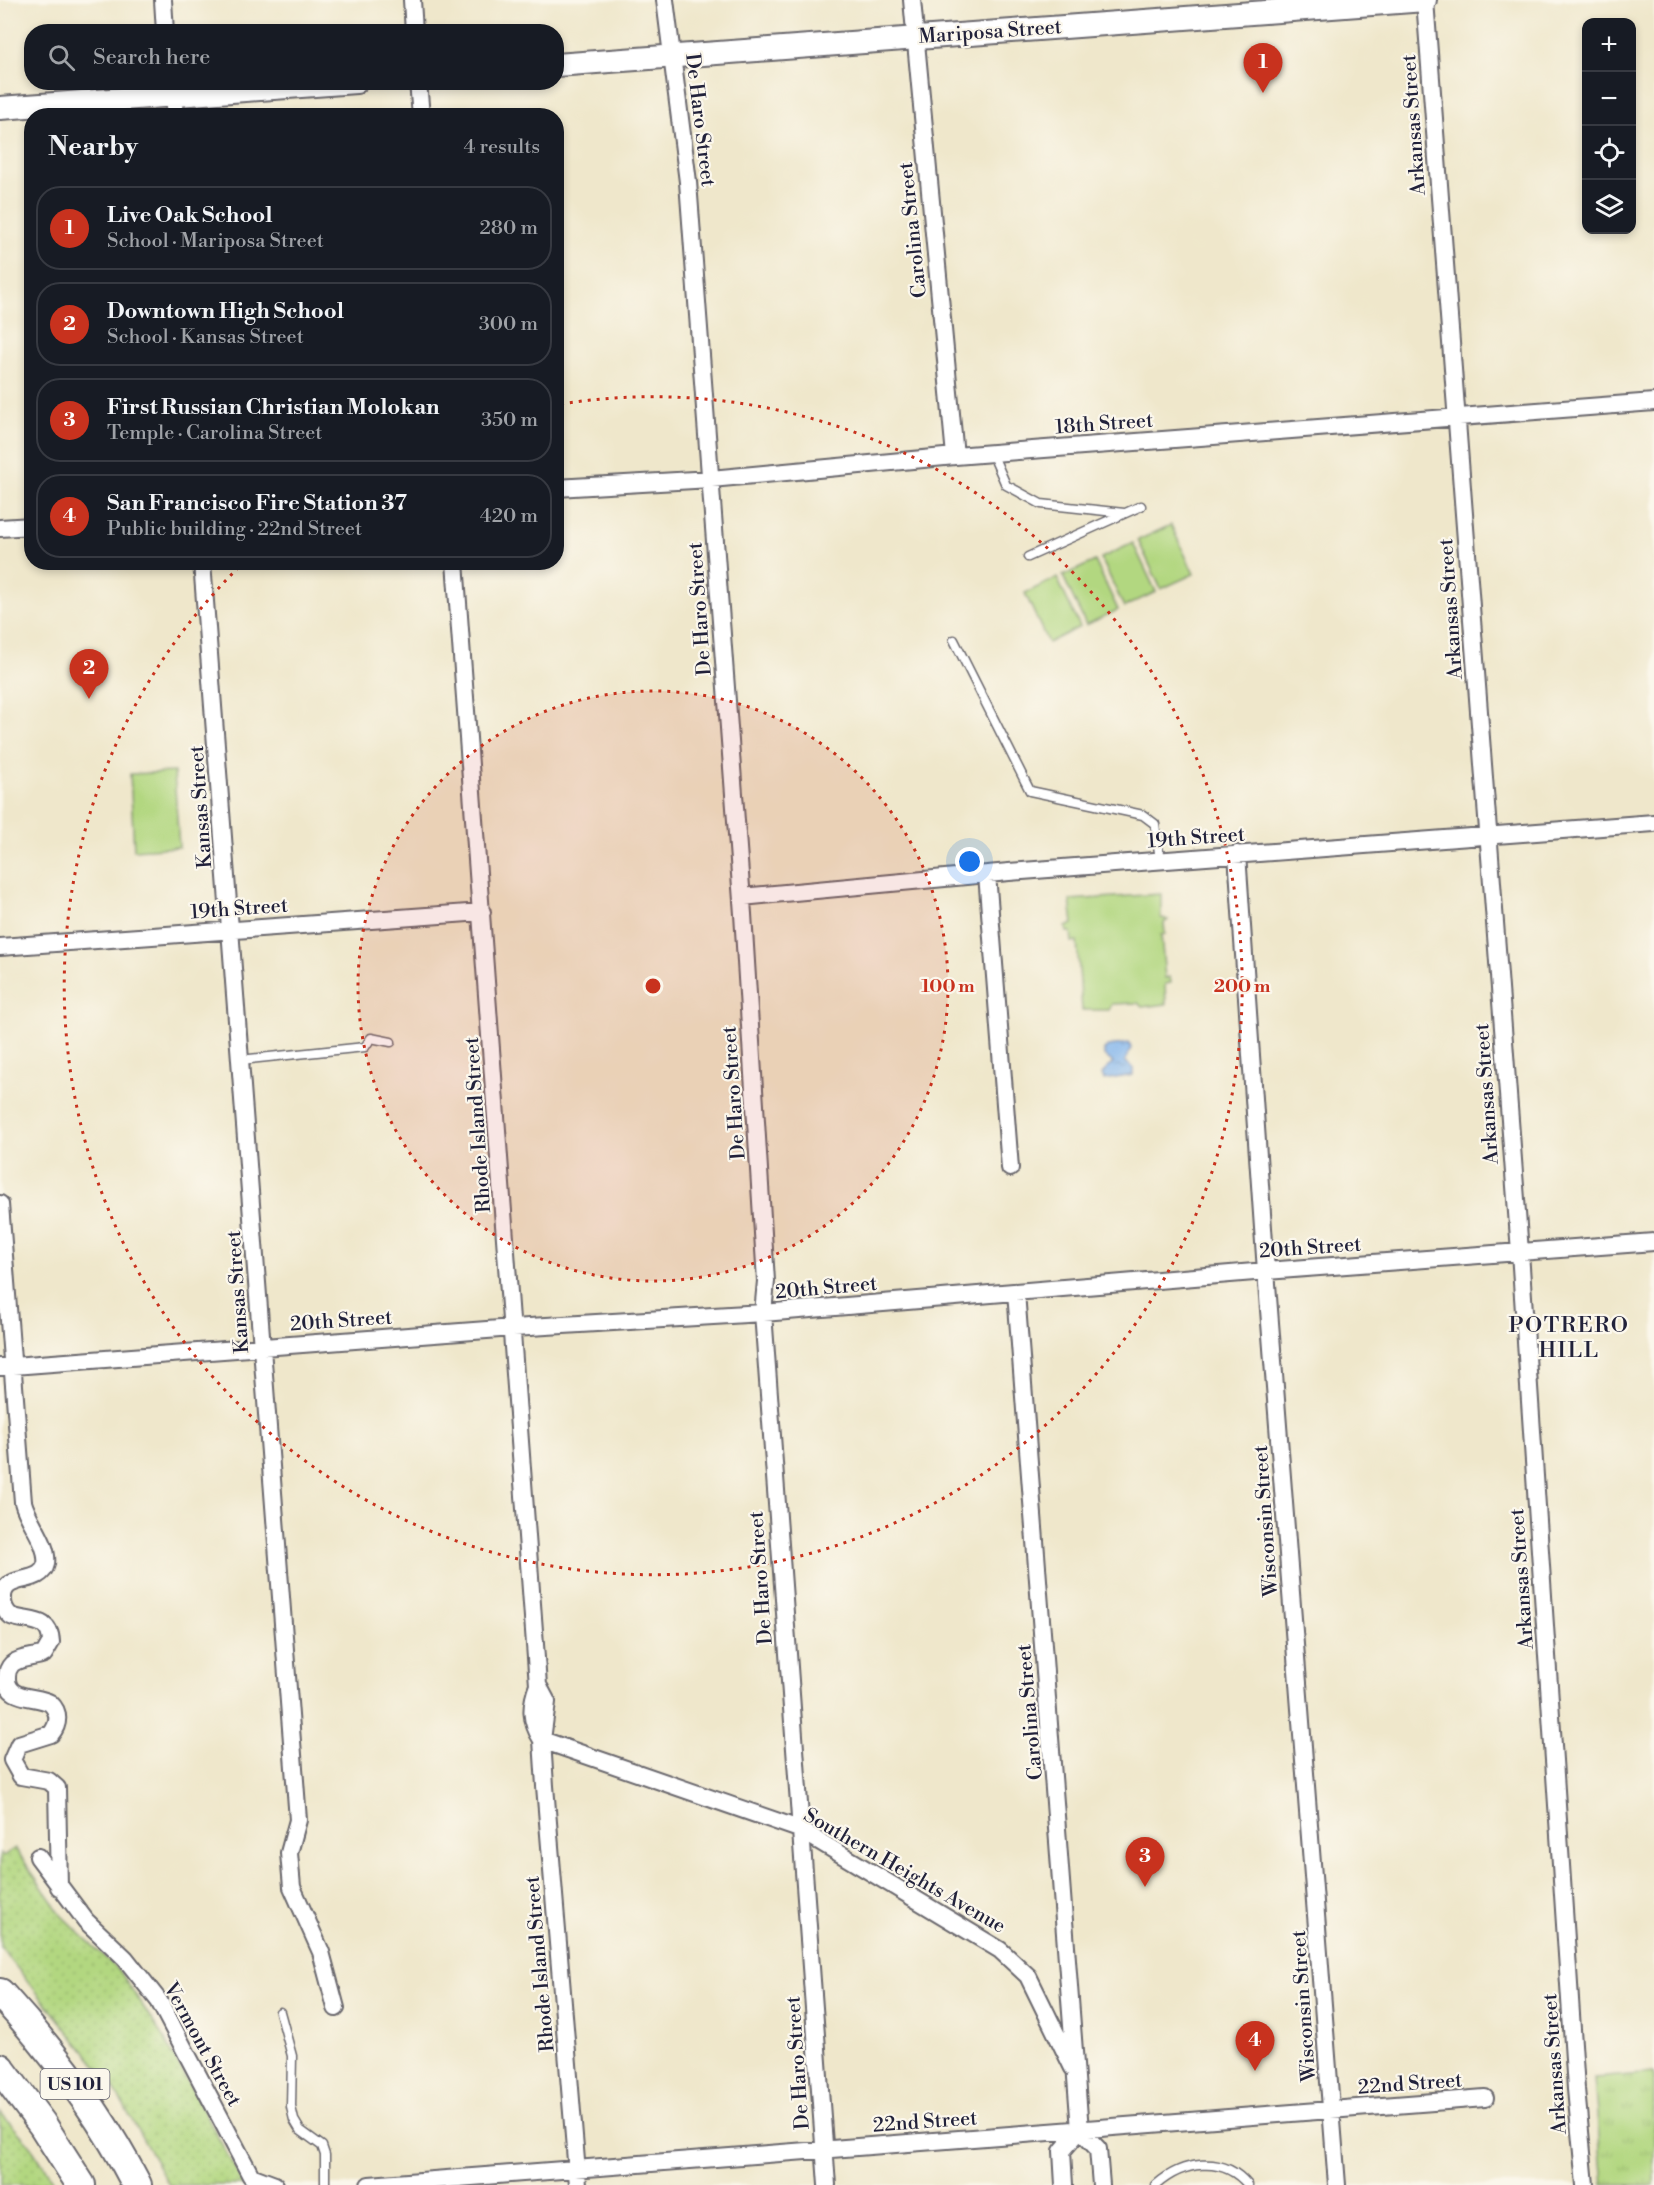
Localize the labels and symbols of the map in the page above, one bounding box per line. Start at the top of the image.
street label: Mariposa Street [918,15,1063,50]
pin: 1 [1244,44,1282,93]
street label: De Haro Street [679,52,720,188]
street label: Arkansas Street [1397,54,1432,197]
street label: Carolina Street [894,161,933,299]
street label: 18th Street [1054,409,1154,440]
street label: Arkansas Street [1434,538,1469,681]
street label: De Haro Street [683,541,718,677]
pin: 2 [70,650,109,699]
street label: Kansas Street [185,744,218,869]
street label: 19th Street [1147,823,1246,854]
your location [955,847,984,876]
street label: 19th Street [190,894,289,925]
text: 100 m [921,975,975,998]
text: 200 m [1214,975,1271,998]
centre of rings [643,976,663,996]
street label: Arkansas Street [1470,1023,1505,1166]
street label: De Haro Street [717,1025,752,1161]
street label: Rhode Island Street [460,1036,497,1214]
street label: Kansas Street [222,1229,255,1354]
street label: 20th Street [1258,1232,1362,1265]
street label: 20th Street [774,1272,878,1305]
street label: 20th Street [289,1305,393,1338]
district label: POTRERO HILL [1509,1312,1629,1364]
street label: Wisconsin Street [1249,1444,1284,1598]
street label: Arkansas Street [1505,1508,1540,1651]
street label: De Haro Street [744,1510,779,1646]
street label: Carolina Street [1012,1643,1049,1781]
street label: Southern Heights Avenue [799,1803,1010,1939]
pin: 3 [1126,1838,1164,1887]
street label: Rhode Island Street [520,1875,561,2053]
street label: Wisconsin Street [1287,1929,1322,2083]
street label: Vermont Street [157,1977,246,2111]
street label: Arkansas Street [1538,1993,1573,2136]
street label: De Haro Street [781,1995,816,2131]
pin: 4 [1236,2022,1274,2071]
street label: 22nd Street [1357,2068,1463,2101]
road number: US 101 [40,2069,110,2099]
street label: 22nd Street [872,2106,978,2139]

